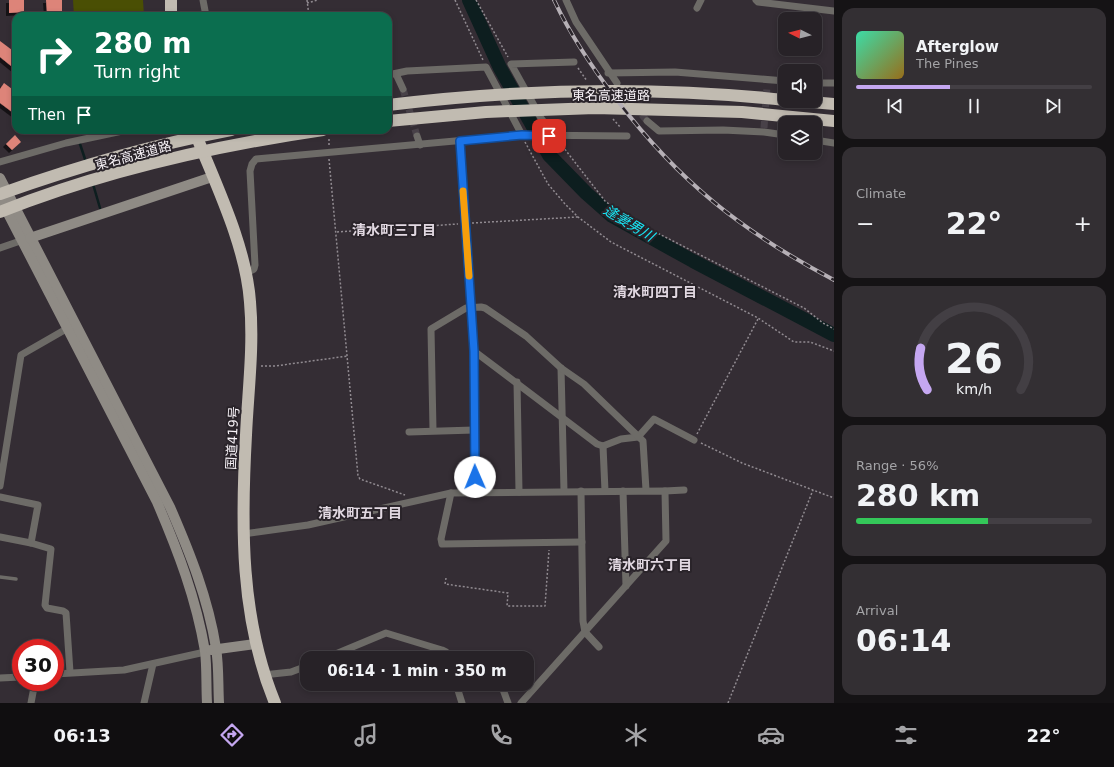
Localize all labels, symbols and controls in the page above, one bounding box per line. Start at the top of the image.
north arrow [778,12,822,56]
map controls [778,12,822,160]
text: 280 m [94,27,191,60]
icon: right [28,28,80,80]
text: Afterglow [916,38,999,56]
text: The Pines [916,56,979,71]
text: Turn right [94,61,180,82]
button: sound [778,64,822,108]
street label: 東名高速道路 [572,88,650,103]
icon: previous [884,95,906,117]
icon: pause [963,95,985,117]
icon: next [1042,95,1064,117]
icon: arrive [73,104,95,126]
text: Then [28,106,65,124]
button: layers [778,116,822,160]
pin [532,119,566,153]
icon: arrive [538,125,560,147]
street label: 東名高速道路 [94,138,173,173]
text: Climate [856,186,906,201]
water label: 逢妻男川 [601,202,659,245]
text: 22° [946,206,1002,241]
text: − [856,211,874,236]
text: + [1074,211,1092,236]
district label: 清水町三丁目 [352,222,436,238]
district label: 清水町四丁目 [613,284,697,300]
text: 26 [945,333,1003,382]
text: km/h [956,380,992,396]
street label: 国道419号 [223,406,242,470]
position arrow [454,456,496,498]
text: Range · 56% [856,458,939,473]
text: 280 km [856,478,980,513]
district label: 清水町五丁目 [318,505,402,521]
district label: 清水町六丁目 [608,557,692,573]
text: Arrival [856,603,898,618]
text: 06:14 [856,623,952,658]
speed limit sign: 30 [12,639,64,691]
text: 06:14 · 1 min · 350 m [327,662,507,680]
icon: directions [218,721,246,749]
icon: music [352,721,380,749]
icon: phone [487,721,515,749]
icon: climate [622,721,650,749]
icon: car [757,721,785,749]
icon: filters [892,721,920,749]
text: 06:13 [53,725,111,746]
text: 22° [1027,725,1061,746]

